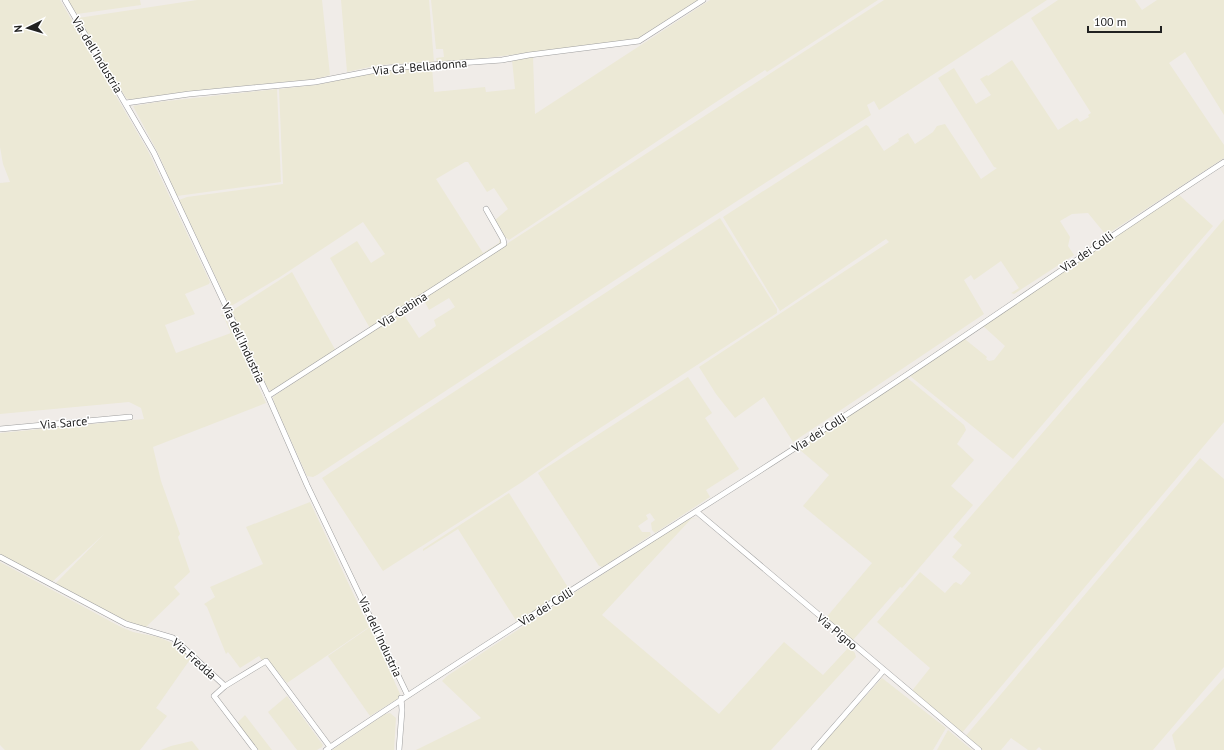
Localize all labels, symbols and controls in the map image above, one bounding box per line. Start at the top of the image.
north arrow [8,8,48,48]
scale bar [1088,8,1161,34]
street label: Via dell'Industria [68,13,126,96]
text: 100 m [1094,14,1127,29]
text: N [11,25,25,33]
street label: Via Ca' Belladonna [371,55,468,78]
street label: Via dei Colli [1057,228,1116,276]
street label: Via Gabina [375,288,430,331]
street label: Via dell'Industria [218,299,269,385]
street label: Via dei Colli [788,410,848,456]
street label: Via Sarce' [39,413,91,432]
street label: Via dei Colli [515,584,576,630]
street label: Via dell'Industria [355,593,406,679]
street label: Via Pigno [813,610,861,653]
street label: Via Fredda [168,634,220,682]

